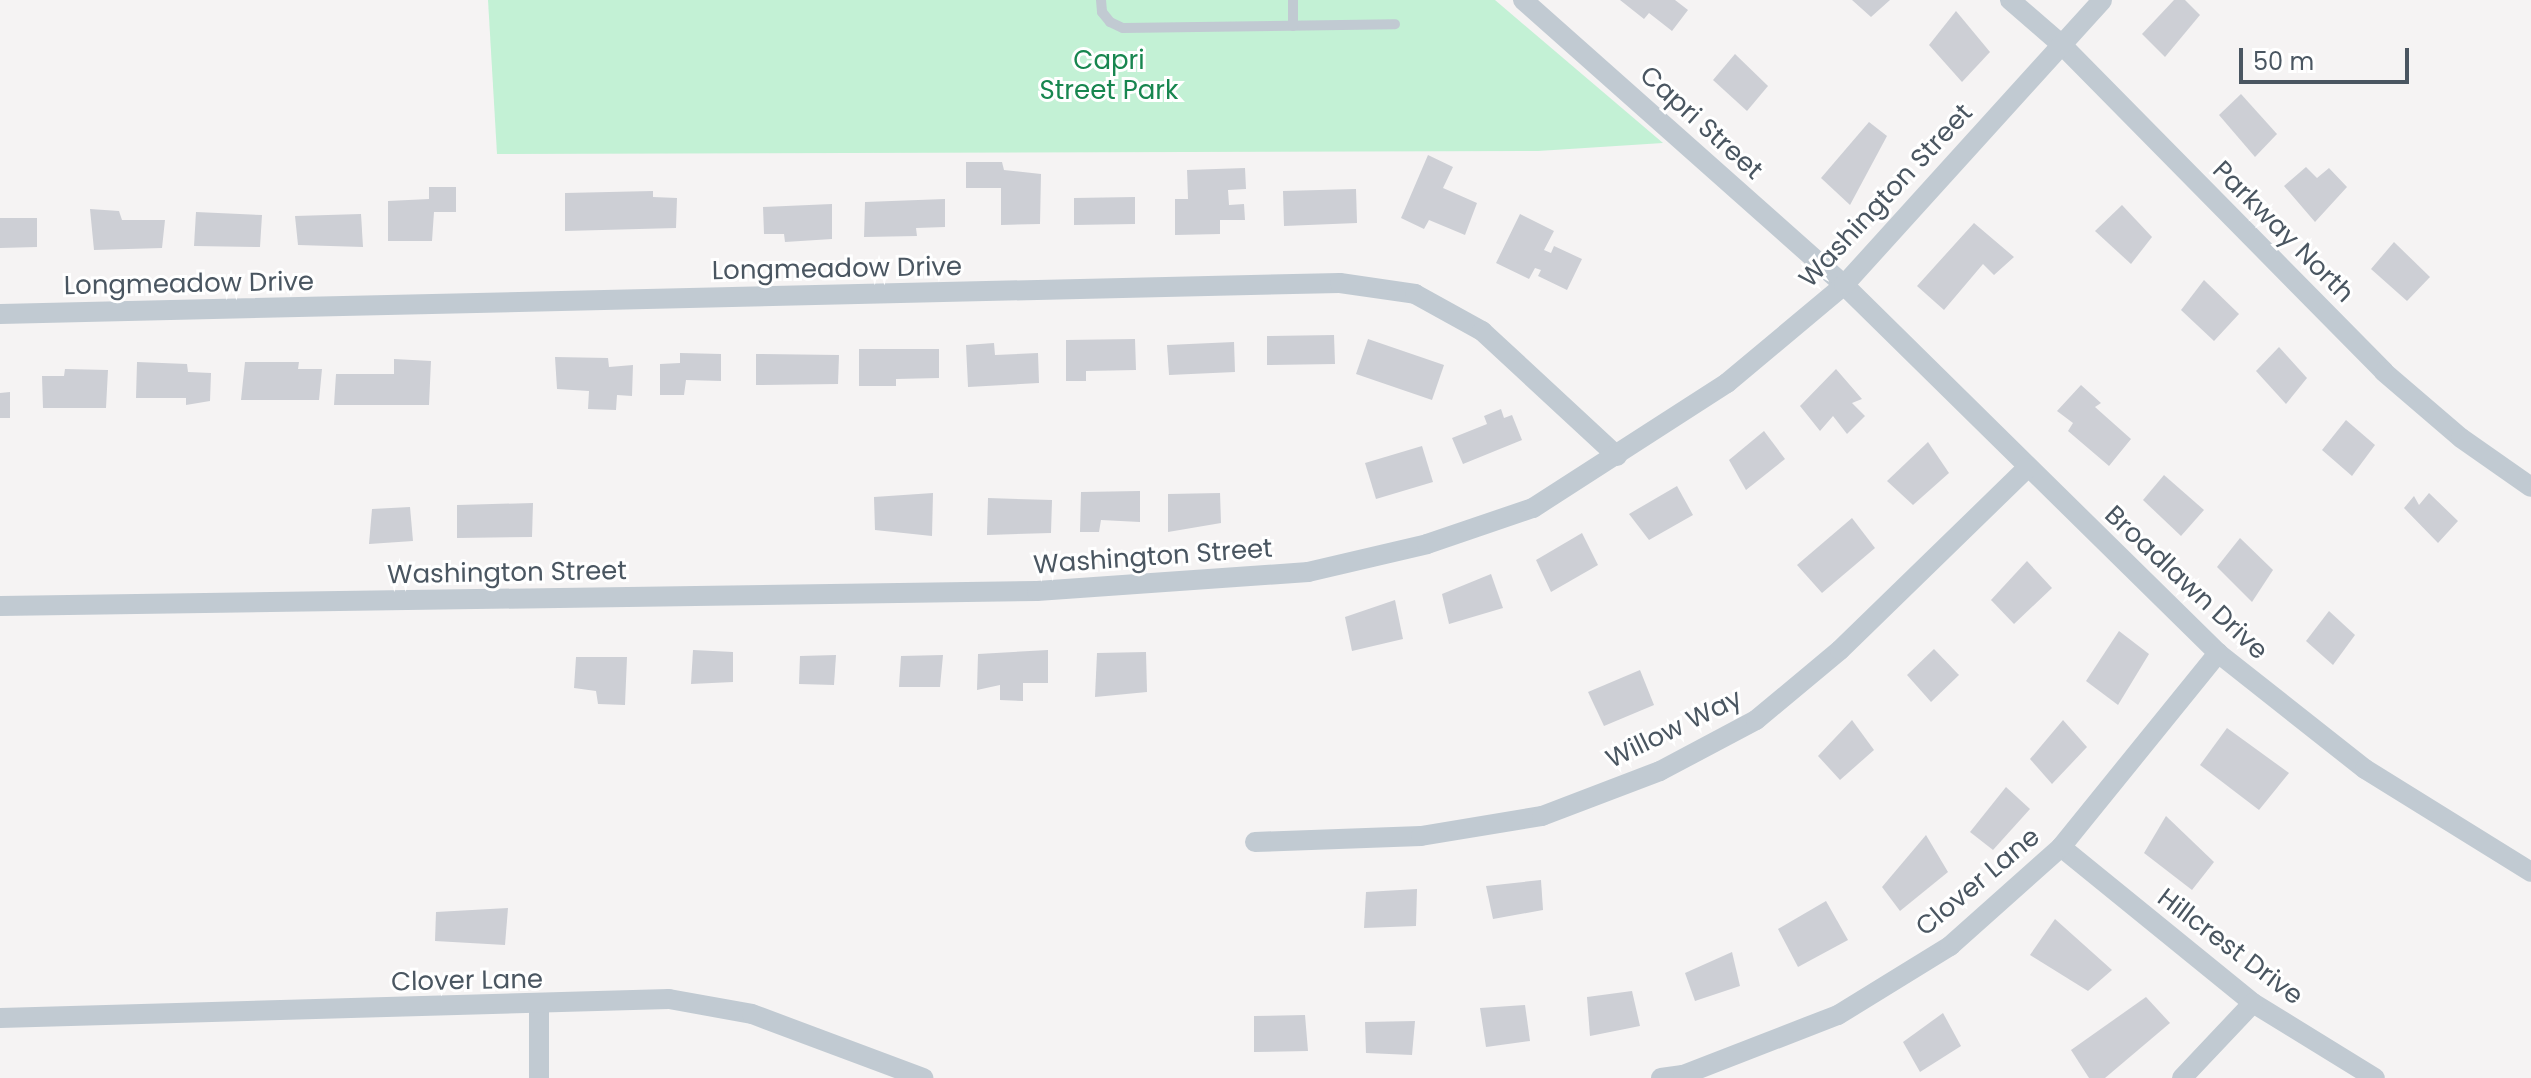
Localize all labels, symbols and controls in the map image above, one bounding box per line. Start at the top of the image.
scale bar [2243,32,2413,82]
park label: Capri Street Park [1040,45,1178,106]
text: 50 m [2253,45,2314,78]
street label: Capri Street [1633,60,1769,186]
street label: Washington Street [1793,98,1979,294]
street label: Parkway North [2206,155,2360,309]
street label: Longmeadow Drive [712,251,962,287]
street label: Longmeadow Drive [64,266,314,302]
street label: Broadlawn Drive [2098,499,2274,667]
street label: Washington Street [1032,533,1274,581]
street label: Washington Street [387,555,627,591]
street label: Willow Way [1601,683,1747,775]
street label: Clover Lane [1910,821,2046,943]
street label: Hillcrest Drive [2151,882,2309,1012]
street label: Clover Lane [391,964,543,998]

